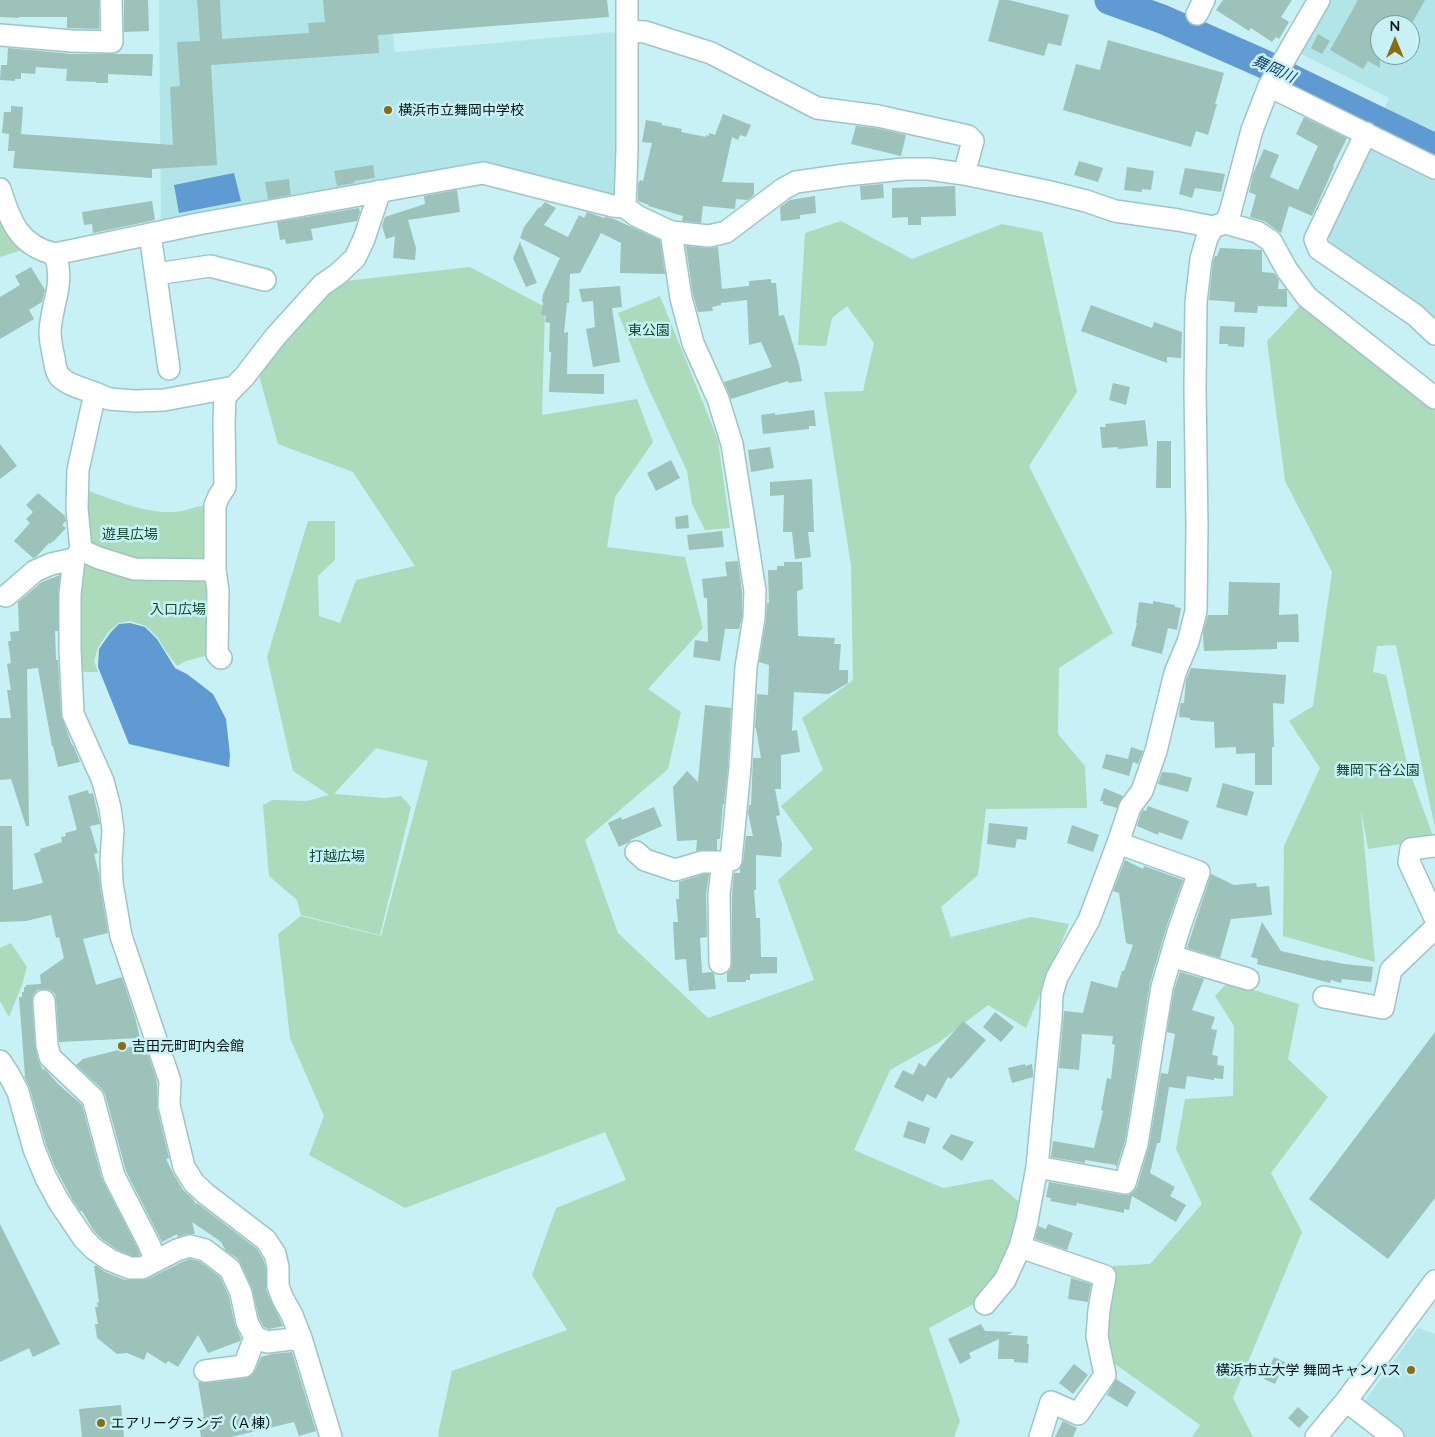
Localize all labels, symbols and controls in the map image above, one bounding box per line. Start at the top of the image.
north arrow [1370,15,1420,65]
text: N [1390,17,1400,34]
water label: 舞岡川 [1250,51,1298,87]
place label: 横浜市立舞岡中学校 [398,102,524,118]
marker: 横浜市立舞岡中学校 [382,104,394,116]
park label: 東公園 [628,322,670,338]
park label: 遊具広場 [102,526,158,542]
park label: 入口広場 [150,601,206,617]
park label: 舞岡下谷公園 [1336,762,1420,778]
park label: 打越広場 [309,848,365,864]
place label: 吉田元町町内会館 [132,1038,244,1054]
marker: 吉田元町町内会館 [116,1040,128,1052]
place label: 横浜市立大学 舞岡キャンパス [1215,1362,1401,1378]
marker: 横浜市立大学 舞岡キャンパス [1405,1364,1417,1376]
place label: エアリーグランデ（Ａ棟） [111,1415,279,1431]
marker: エアリーグランデ（Ａ棟） [95,1417,107,1429]

